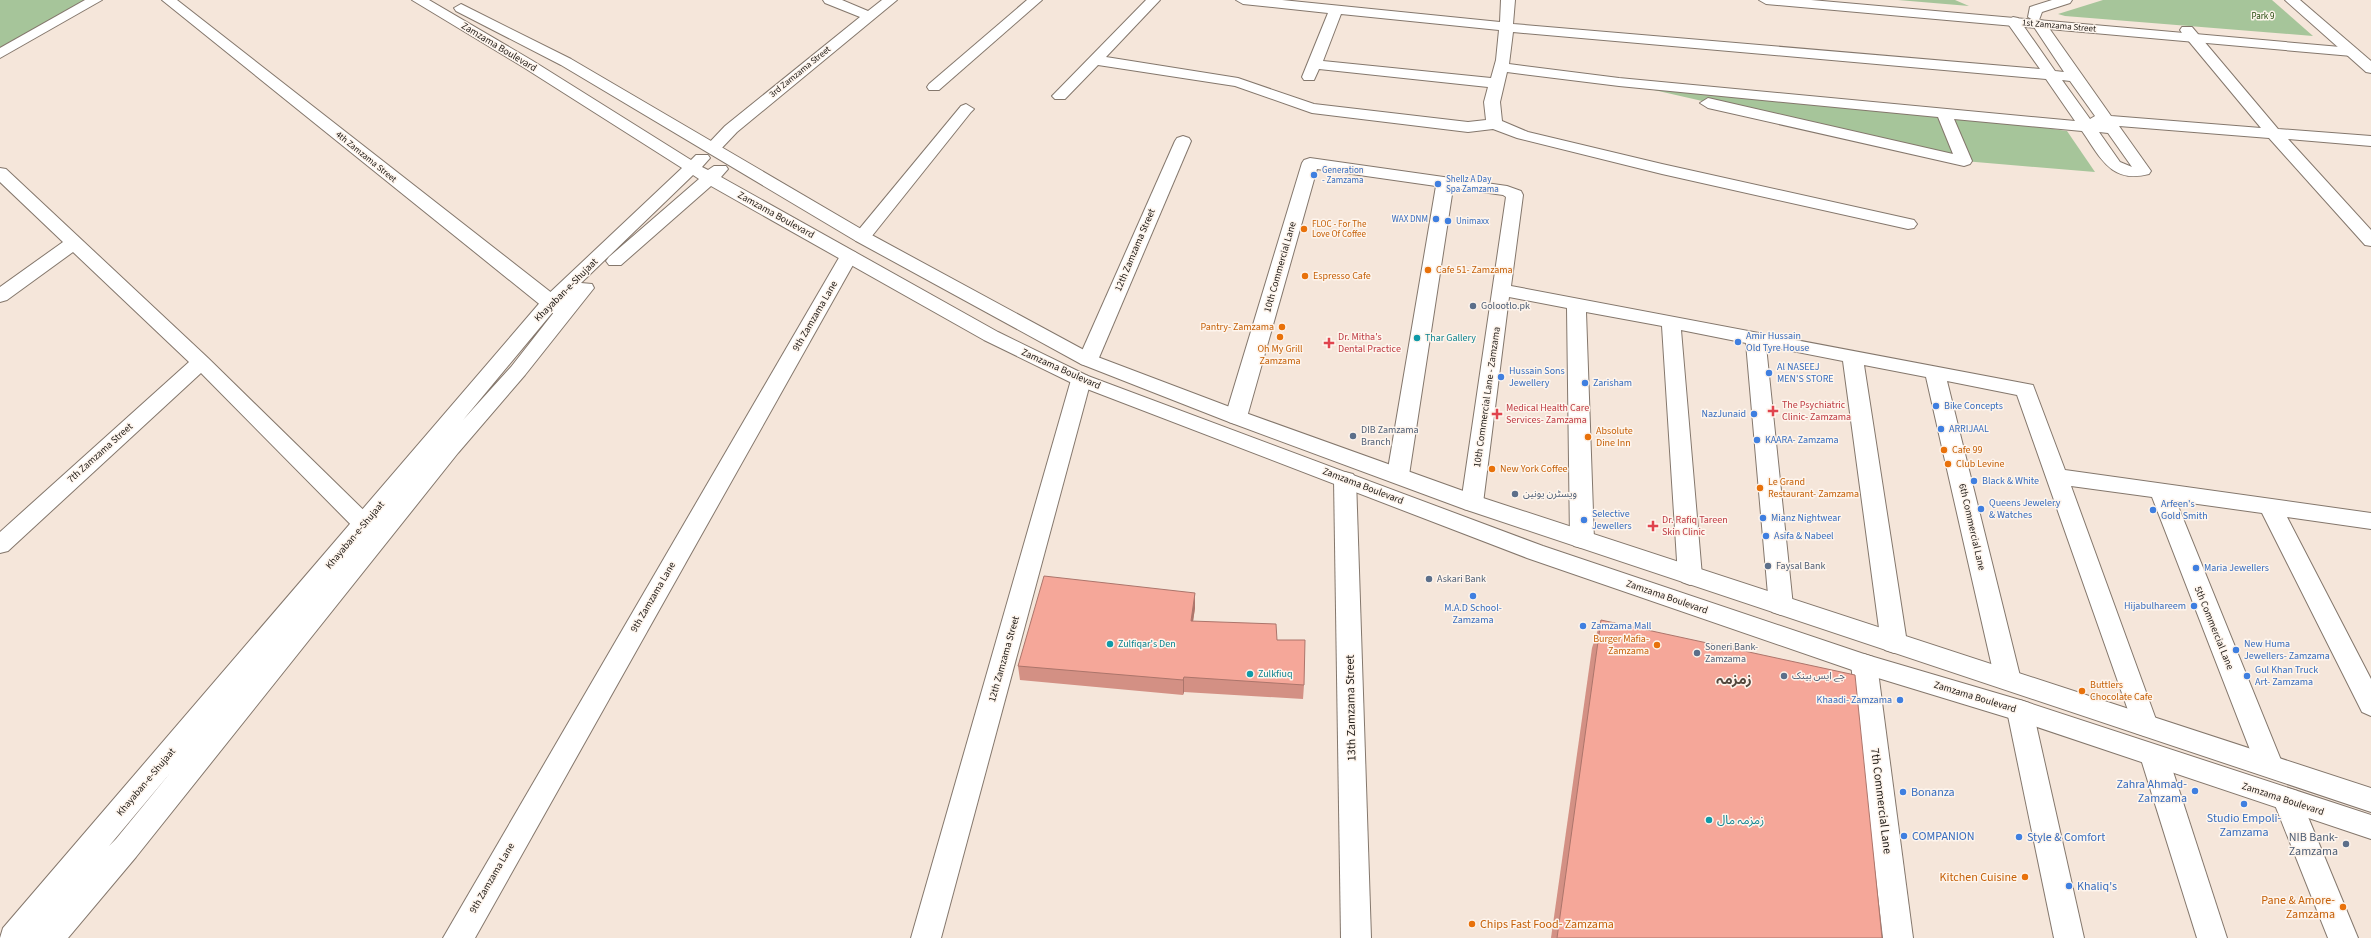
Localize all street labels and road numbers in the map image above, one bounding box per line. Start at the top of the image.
street label: 1st Zamzama Street [2022,16,2096,36]
street label: Zamzama Boulevard [459,19,539,75]
street label: 3rd Zamzama Street [767,43,833,101]
street label: 4th Zamzama Street [333,128,399,186]
street label: Zamzama Boulevard [735,188,817,242]
street label: 12th Zamzama Street [1111,206,1159,294]
street label: 10th Commercial Lane [1260,220,1300,314]
street label: Khayaban-e-Shujaat [531,255,601,325]
street label: 9th Zamzama Lane [789,278,841,354]
street label: 10th Commercial Lane - Zamzama [1470,326,1504,468]
street label: Zamzama Boulevard [1019,345,1103,393]
street label: 7th Zamzama Street [64,419,136,486]
street label: Zamzama Boulevard [1320,464,1406,508]
street label: 6th Commercial Lane [1955,482,1989,572]
street label: Khayaban-e-Shujaat [322,498,388,572]
street label: 9th Zamzama Lane [627,559,679,635]
street label: Zamzama Boulevard [1624,576,1710,618]
street label: 5th Commercial Lane [2191,584,2237,672]
street label: 12th Zamzama Street [985,614,1023,704]
street label: 13th Zamzama Street [1342,655,1360,761]
street label: Zamzama Boulevard [1932,678,2018,716]
street label: Khayaban-e-Shujaat [113,745,179,819]
street label: 7th Commercial Lane [1866,747,1896,855]
street label: Zamzama Boulevard [2240,779,2326,819]
street label: 9th Zamzama Lane [466,840,518,916]

